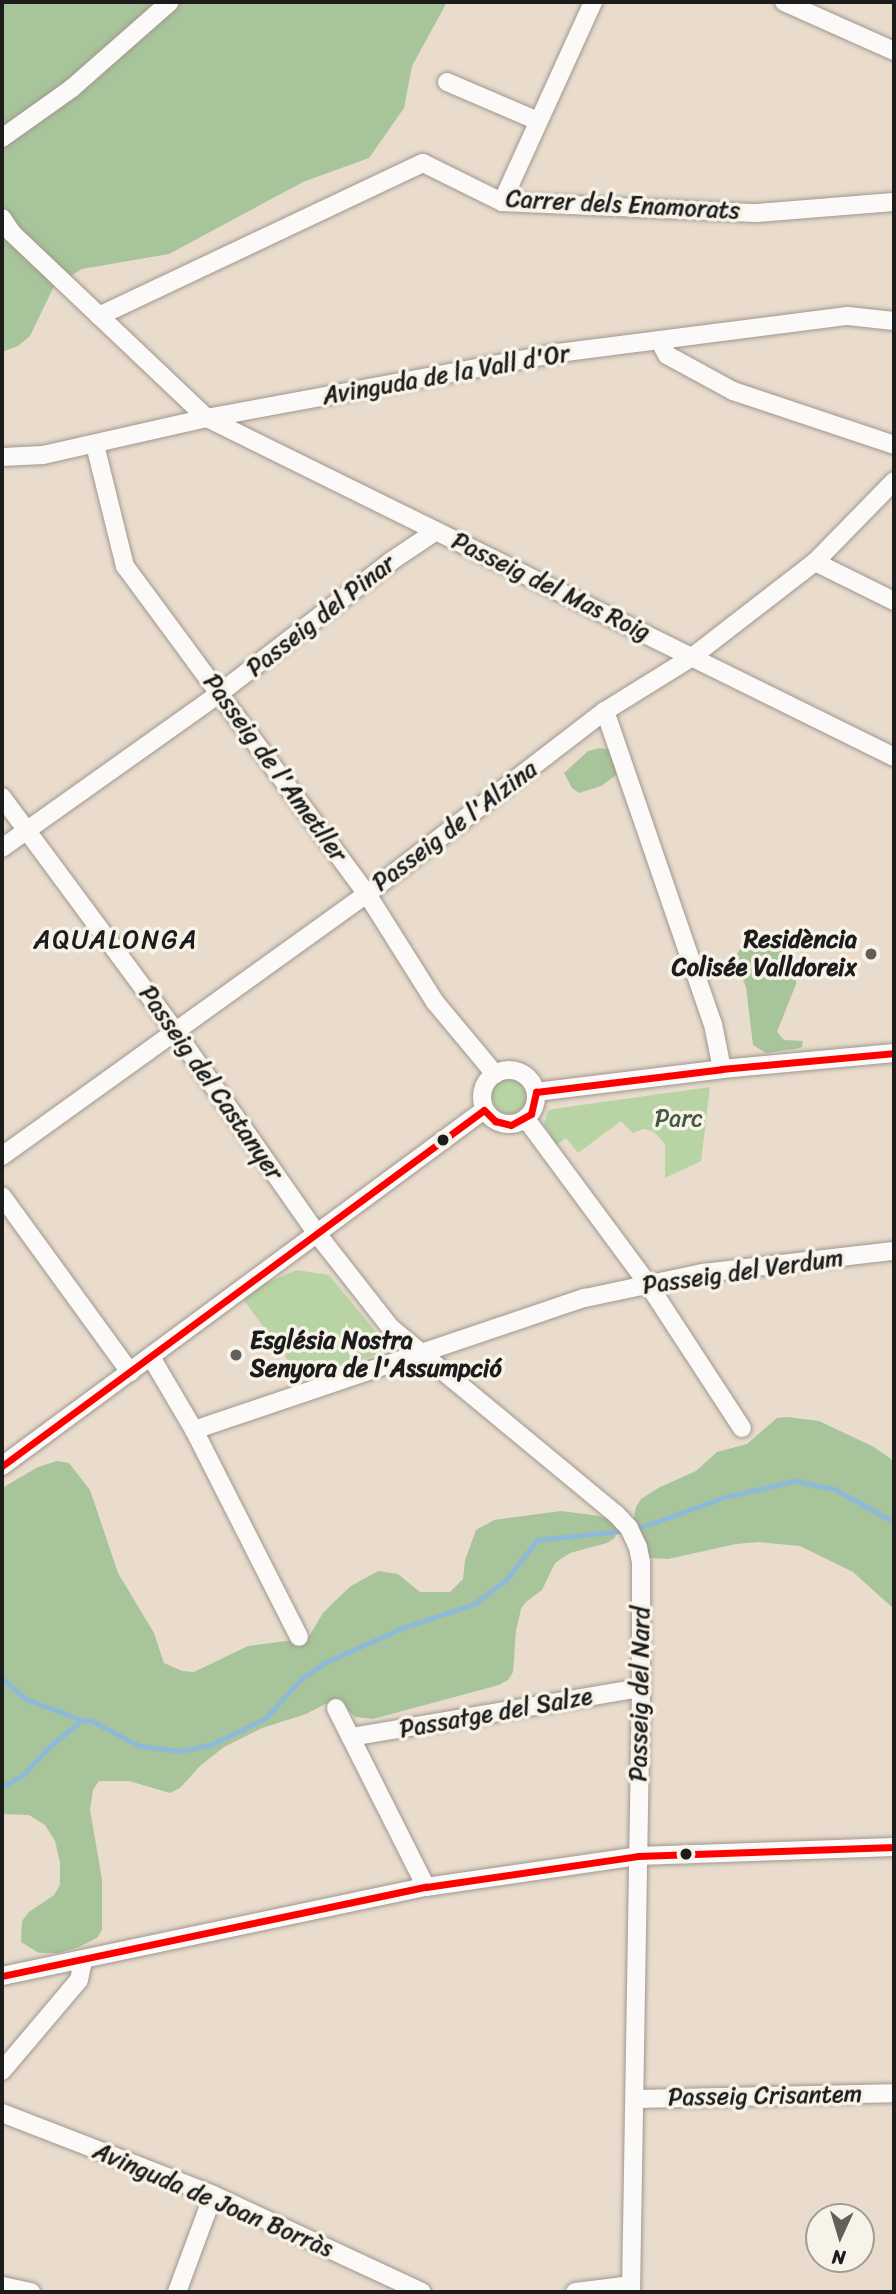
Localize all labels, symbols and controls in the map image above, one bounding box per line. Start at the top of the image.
street label: Carrer dels Enamorats [505,184,741,226]
street label: Avinguda de la Vall d'Or [320,339,572,411]
street label: Passeig del Mas Roig [446,526,656,648]
street label: Passeig del Pinar [241,549,401,683]
street label: Passeig de l'Ametller [197,668,353,868]
street label: Passeig de l'Alzina [367,755,543,897]
district label: AQUALONGA [34,924,198,956]
place label: Residència Colisée Valldoreix [672,926,857,982]
marker: Residència Colisée Valldoreix [863,946,879,962]
street label: Passeig del Castanyer [133,980,289,1186]
park label: Parc [655,1105,703,1133]
unlabelled marker [436,1133,450,1147]
street label: Passeig del Verdum [641,1244,845,1300]
place label: Església Nostra Senyora de l'Assumpció [250,1327,502,1383]
marker: Església Nostra Senyora de l'Assumpció [228,1347,244,1363]
street label: Passeig del Nard [624,1606,656,1782]
street label: Passatge del Salze [397,1682,595,1744]
unlabelled marker [679,1847,693,1861]
street label: Passeig Crisantem [668,2080,862,2112]
street label: Avinguda de Joan Borràs [89,2136,337,2264]
north arrow [805,2203,875,2273]
text: N [831,2241,846,2274]

